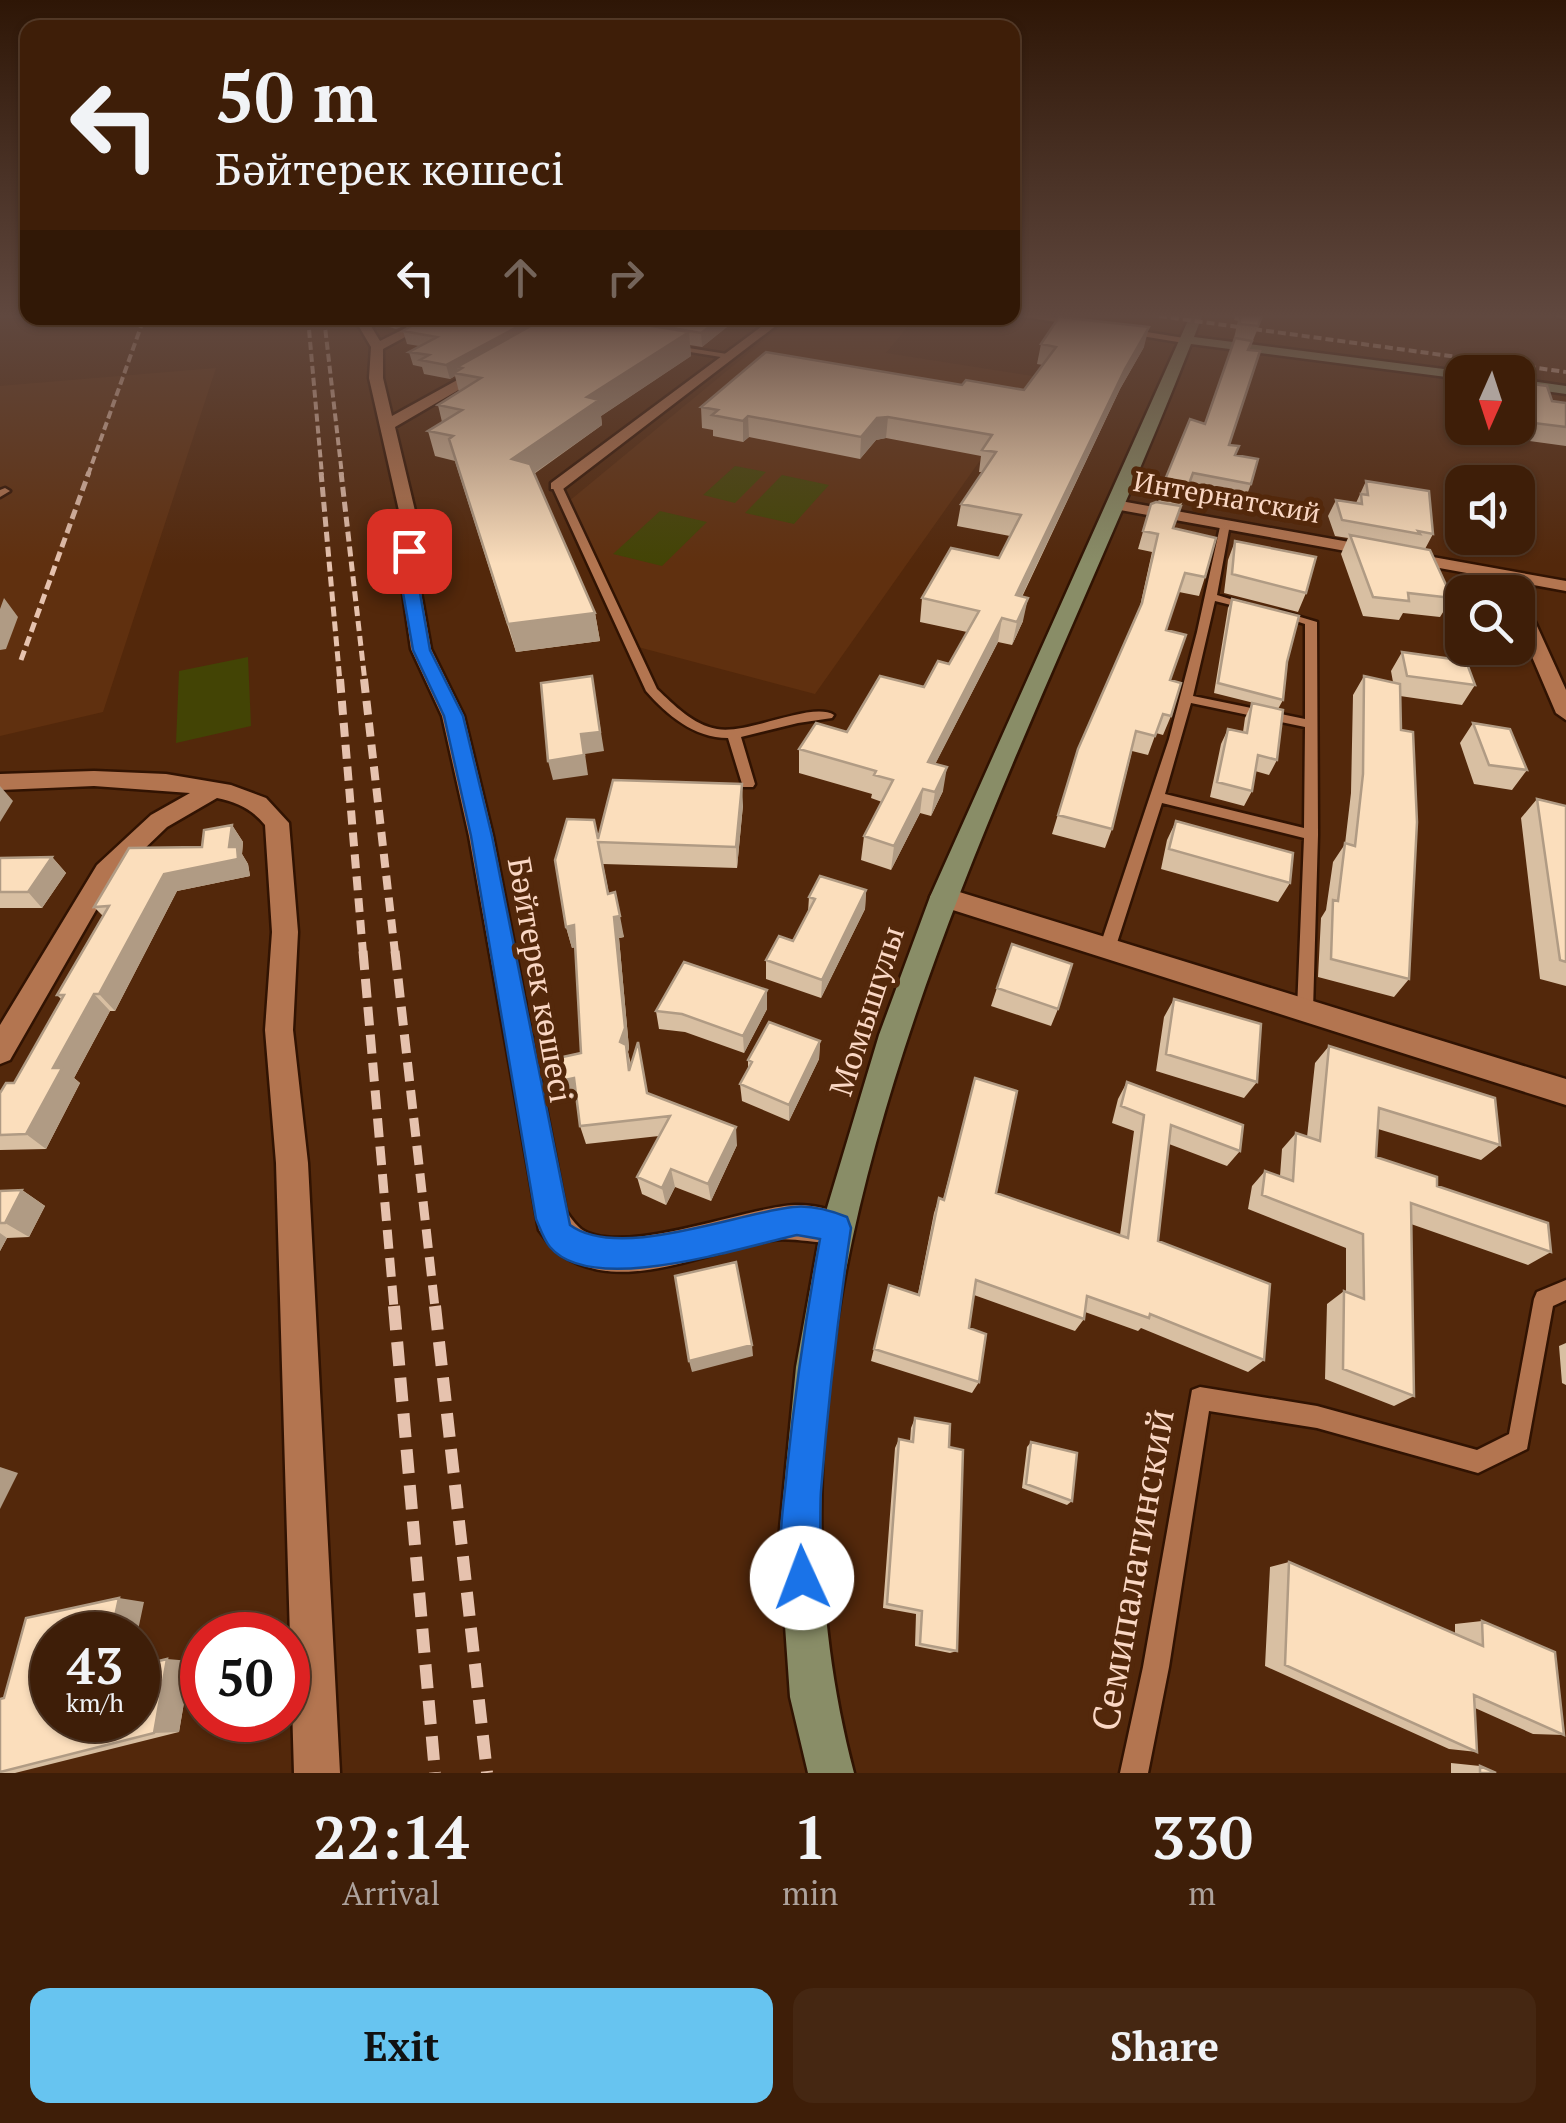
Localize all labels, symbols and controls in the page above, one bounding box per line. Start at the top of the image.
text: 50 m [215,49,378,142]
icon: left [50,60,180,190]
text: Бәйтерек көшесі [215,138,564,198]
icon: left [388,250,443,305]
icon: ahead [493,250,548,305]
icon: right [598,250,653,305]
north arrow [1445,355,1535,445]
map controls [1445,355,1535,665]
street label: Интернатский [1131,462,1323,531]
button: sound [1445,465,1535,555]
pin [367,509,452,594]
icon: arrive [382,524,437,579]
button: search [1445,575,1535,665]
street label: Бәйтерек көшесі [499,854,583,1106]
street label: Момышулы [819,920,913,1101]
street label: Семипалатинский [1079,1405,1185,1735]
position arrow [750,1526,854,1630]
speed limit sign: 50 [180,1612,310,1742]
text: 43 [67,1632,123,1698]
text: km/h [66,1686,124,1719]
text: 22:14 [313,1797,469,1876]
text: 1 [793,1797,827,1876]
text: 330 [1151,1797,1253,1876]
text: Arrival [342,1872,440,1914]
text: min [782,1872,838,1914]
text: m [1188,1872,1216,1914]
button: Exit [30,1988,773,2103]
button: Share [793,1988,1536,2103]

